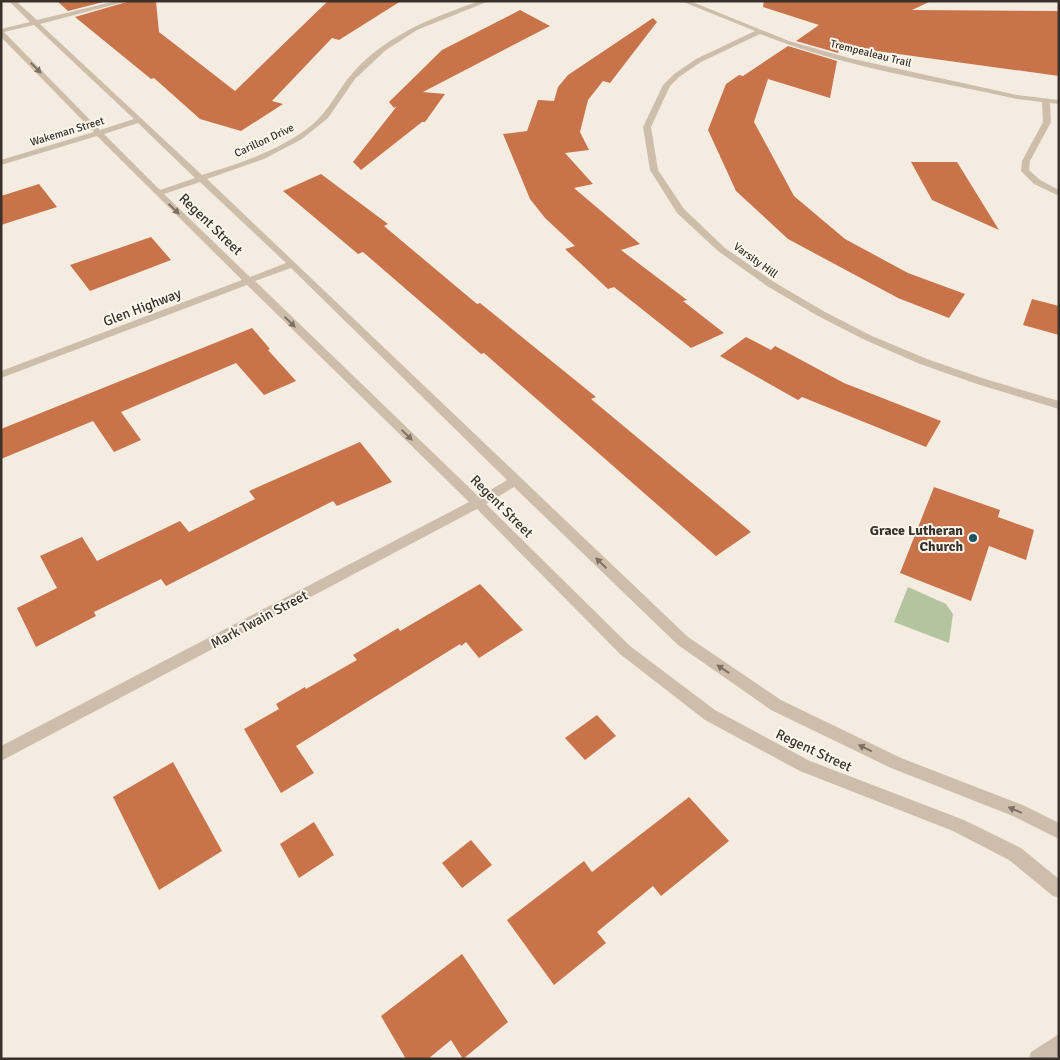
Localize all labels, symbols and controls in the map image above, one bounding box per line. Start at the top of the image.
street label: Trempealeau Trail [829,37,913,70]
one-way arrow [29,62,41,74]
street label: Wakeman Street [29,114,106,149]
street label: Carillon Drive [232,121,296,160]
street label: Regent Street [175,190,246,259]
one-way arrow [168,203,180,215]
street label: Varsity Hill [731,240,780,281]
street label: Glen Highway [101,285,184,330]
one-way arrow [284,316,296,328]
one-way arrow [401,429,413,441]
street label: Regent Street [467,471,537,541]
place label: Grace Lutheran Church [870,522,963,555]
marker: Grace Lutheran Church [967,532,979,544]
one-way arrow [595,557,607,569]
street label: Mark Twain Street [208,587,311,652]
one-way arrow [717,664,730,674]
street label: Regent Street [773,725,854,775]
one-way arrow [858,744,872,752]
one-way arrow [1008,805,1022,813]

